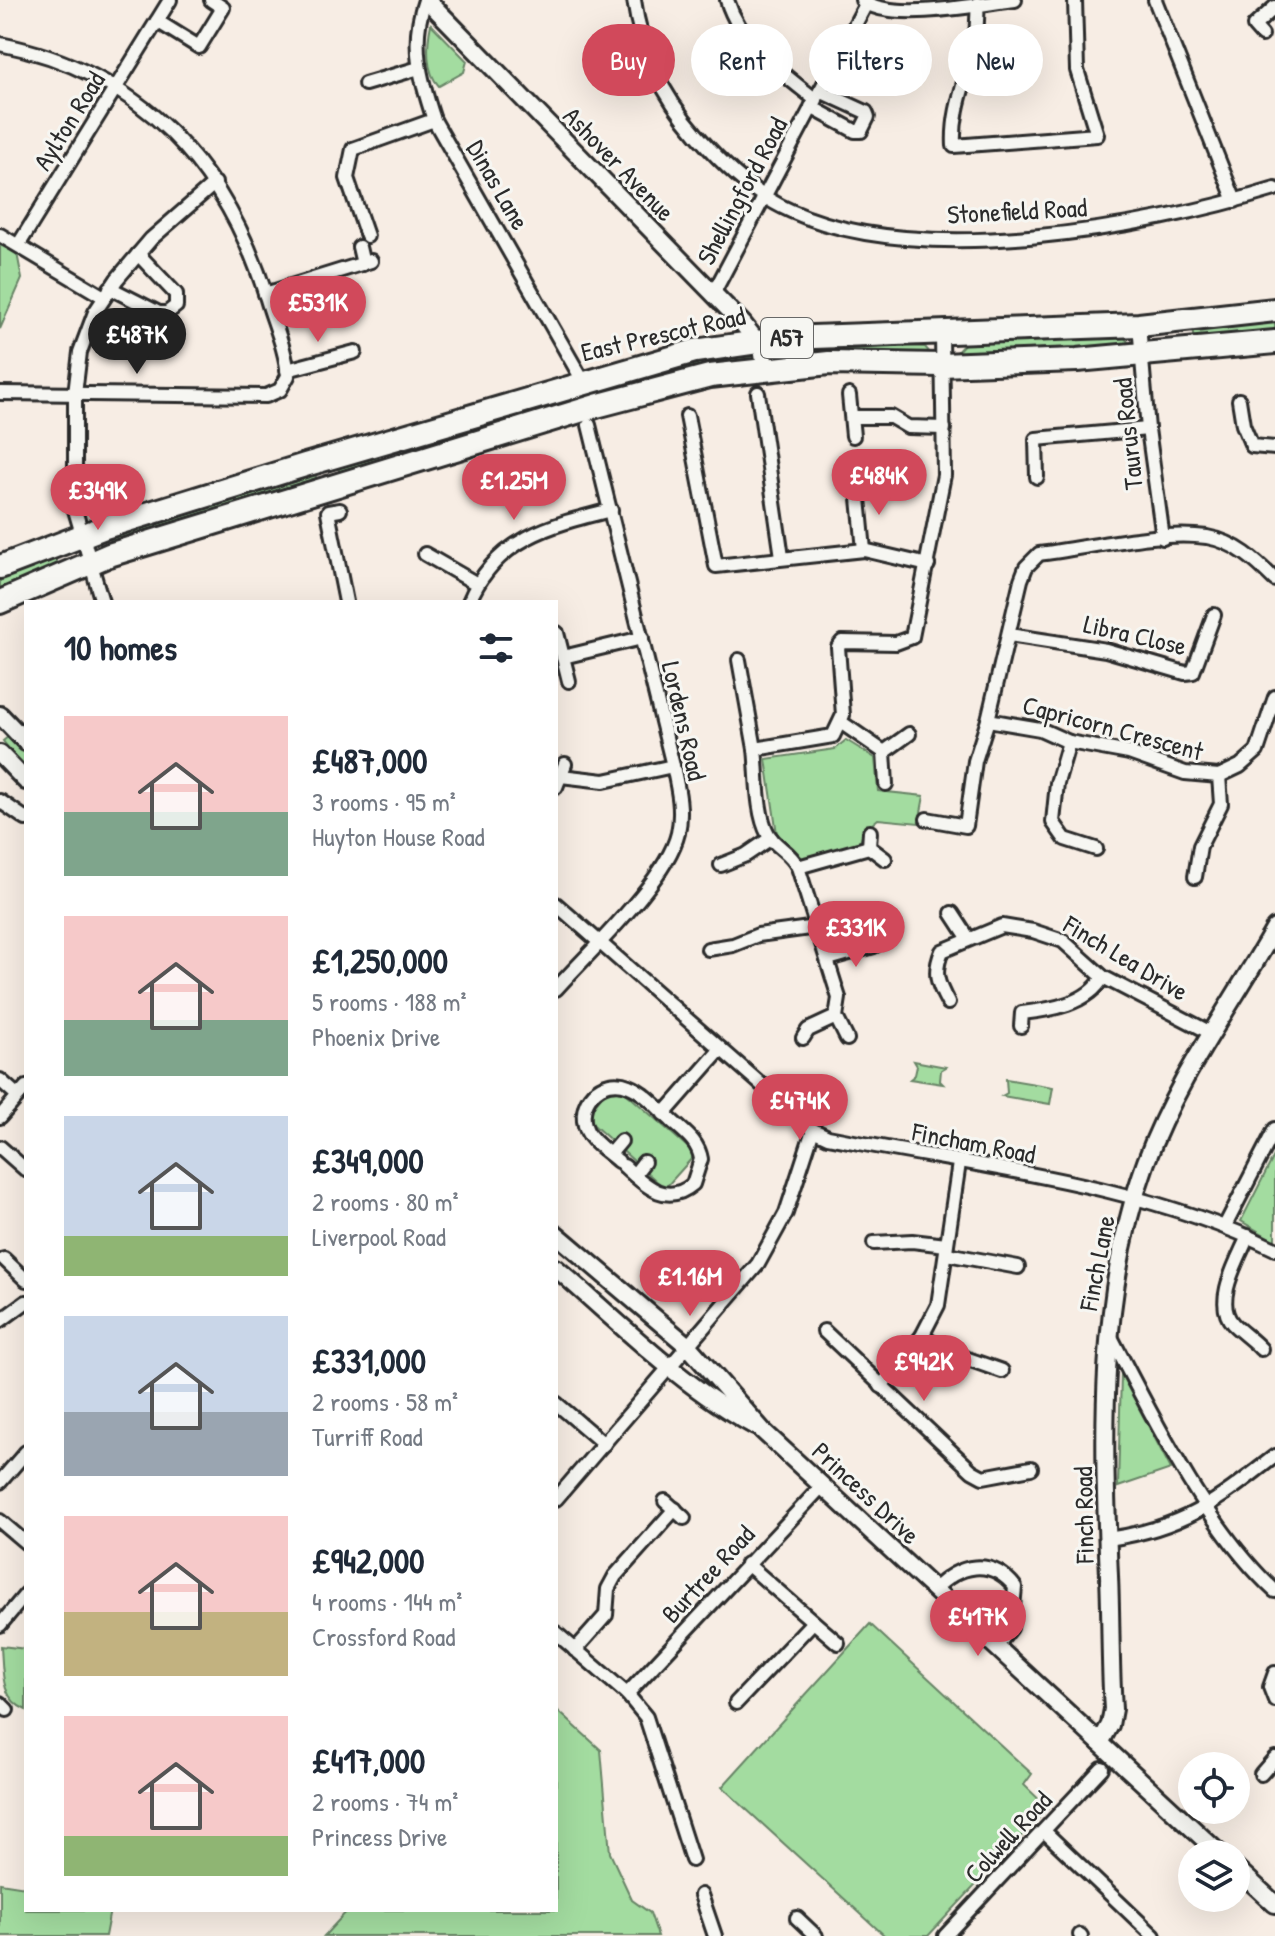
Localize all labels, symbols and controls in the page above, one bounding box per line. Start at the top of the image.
chip: Buy [582,24,675,96]
chip: Rent [691,24,793,96]
chip: Filters [809,24,932,96]
chip: New [948,24,1043,96]
street label: Aylton Road [24,65,113,177]
street label: Ashover Avenue [556,99,683,229]
street label: Shellingford Road [688,111,795,271]
street label: Dinas Lane [459,134,538,236]
street label: Stonefield Road [946,189,1088,232]
pin: £531K [262,276,374,344]
text: £531K [288,284,348,319]
street label: East Prescot Road [577,298,748,369]
pin: £487K [81,308,193,376]
text: £487K [106,316,168,351]
road number: A57 [761,318,813,358]
street label: Taurus Road [1104,377,1151,491]
pin: £484K [823,449,935,517]
pin: £1.25M [449,454,579,522]
text: £484K [850,457,908,492]
text: £1.25M [480,462,548,497]
pin: £349K [42,464,154,532]
text: £349K [69,472,127,507]
street label: Libra Close [1080,606,1190,663]
text: 10 homes [64,625,177,671]
icon: filters [474,626,518,670]
street label: Lordens Road [654,658,715,784]
street label: Capricorn Crescent [1019,687,1208,769]
text: £487,000 [312,738,428,784]
icon: home [128,748,224,844]
text: 3 rooms · 95 m² [312,784,456,819]
text: Huyton House Road [312,819,485,854]
pin: £331K [800,901,912,969]
street label: Finch Lea Drive [1057,906,1195,1008]
text: £331K [826,909,886,944]
text: £1,250,000 [312,938,448,984]
icon: home [128,948,224,1044]
text: 5 rooms · 188 m² [312,984,466,1019]
text: Phoenix Drive [312,1019,440,1054]
pin: £474K [744,1074,856,1142]
text: £474K [770,1082,830,1117]
street label: Fincham Road [909,1113,1039,1172]
text: £349,000 [312,1138,424,1184]
icon: home [128,1148,224,1244]
text: 2 rooms · 80 m² [312,1184,459,1219]
street label: Finch Lane [1070,1212,1123,1314]
text: Liverpool Road [312,1219,446,1254]
pin: £1.16M [625,1250,755,1318]
text: £1.16M [658,1258,722,1293]
pin: £942K [868,1335,980,1403]
text: £331,000 [312,1338,426,1384]
text: £942K [894,1343,954,1378]
icon: home [128,1348,224,1444]
text: 2 rooms · 58 m² [312,1384,458,1419]
text: Turriff Road [312,1419,423,1454]
street label: Princess Drive [805,1434,928,1552]
street label: Finch Road [1065,1466,1102,1565]
street label: Burtree Road [653,1517,762,1630]
text: £942,000 [312,1538,424,1584]
icon: home [128,1548,224,1644]
text: 4 rooms · 144 m² [312,1584,462,1619]
pin: £417K [922,1590,1034,1658]
text: £417K [948,1598,1008,1633]
text: Crossford Road [312,1619,455,1654]
text: £417,000 [312,1738,425,1784]
icon: home [128,1748,224,1844]
map controls [1178,1752,1250,1912]
button: locate [1178,1752,1250,1824]
street label: Colwell Road [956,1783,1059,1890]
text: 2 rooms · 74 m² [312,1784,458,1819]
text: Princess Drive [312,1819,447,1854]
button: layers [1178,1840,1250,1912]

